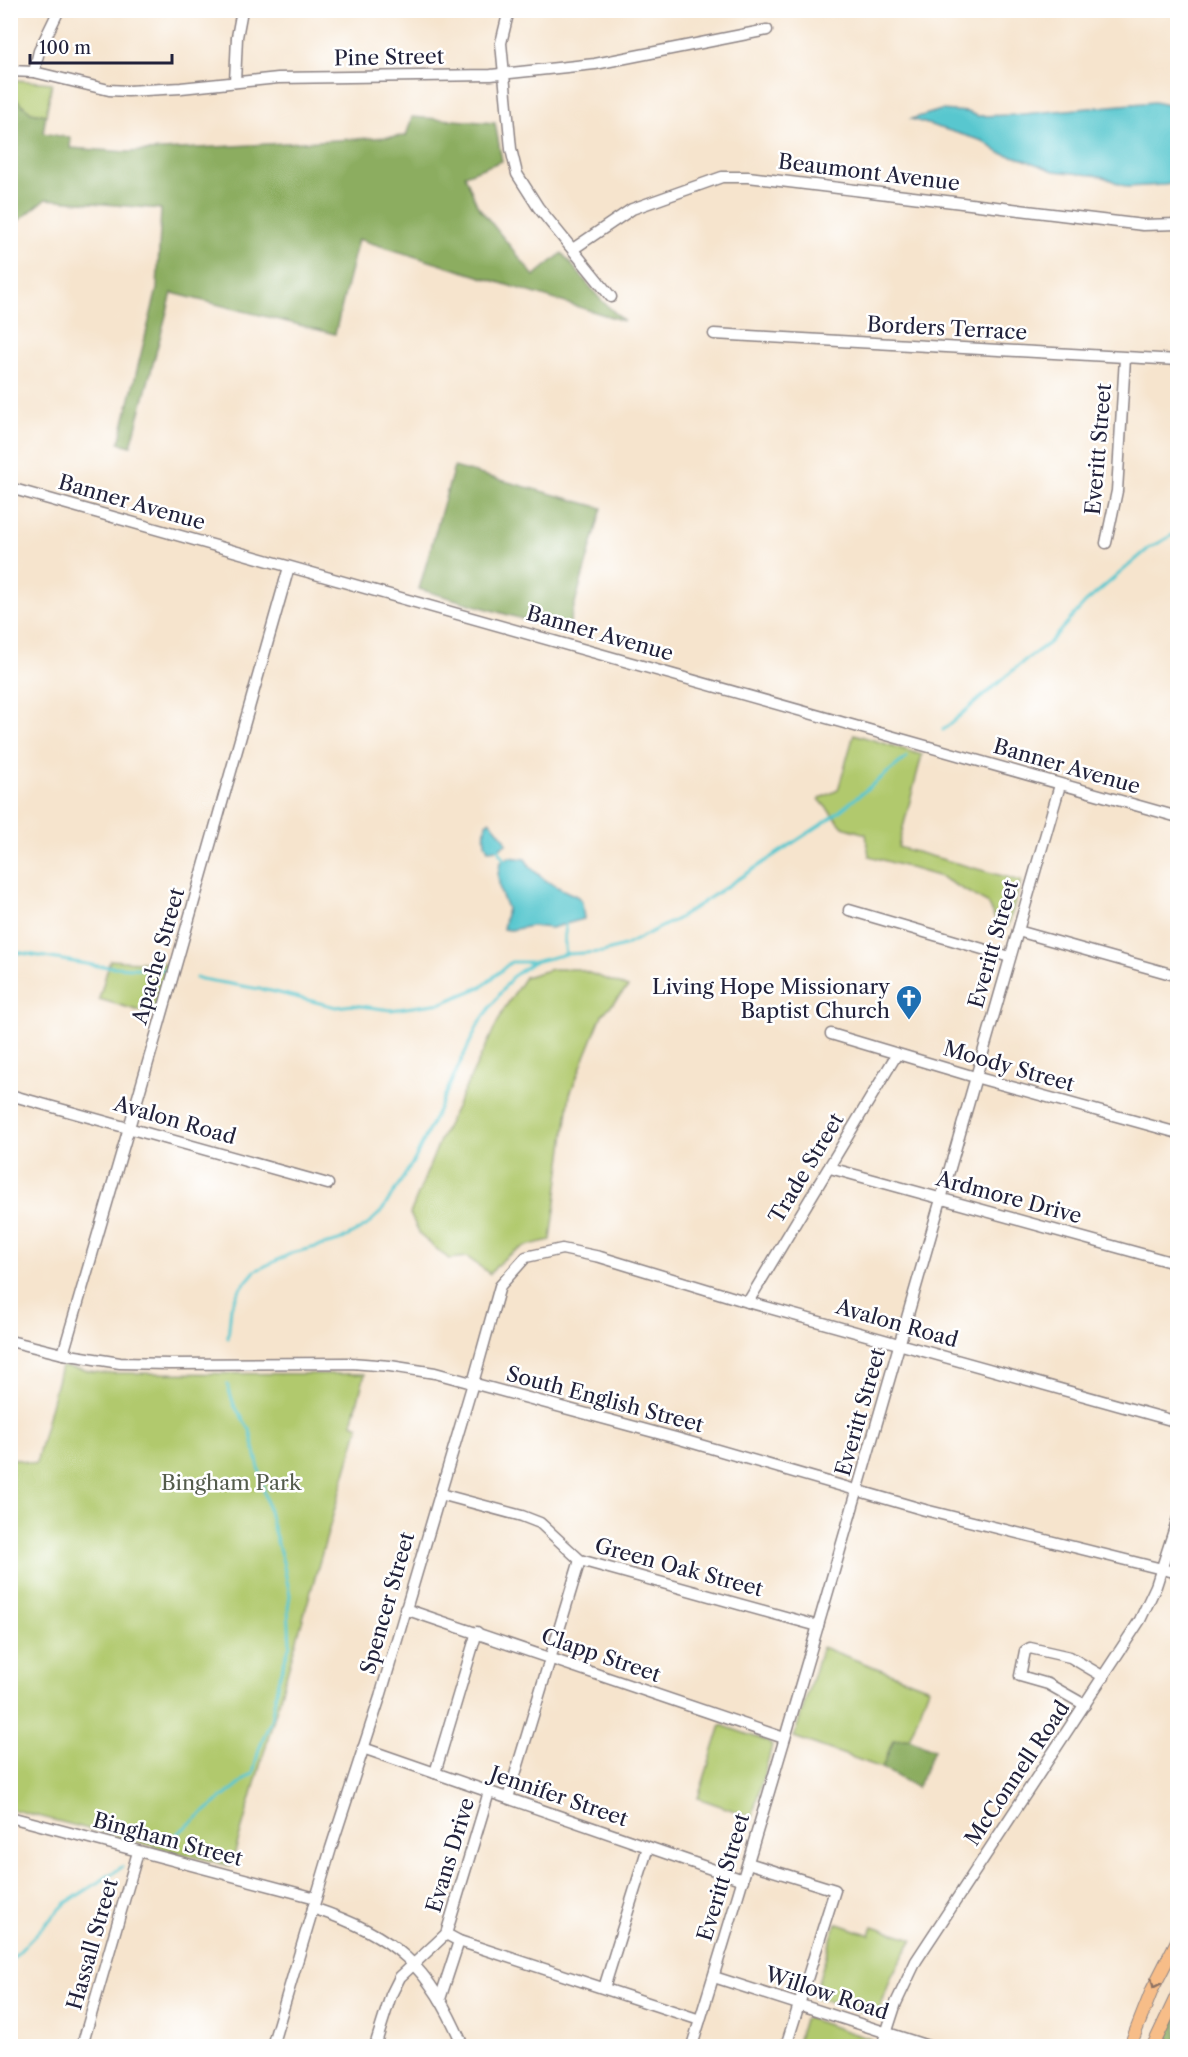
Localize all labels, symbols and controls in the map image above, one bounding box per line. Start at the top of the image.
scale bar [30,27,172,65]
text: 100 m [39,37,91,59]
street label: Pine Street [334,44,445,70]
street label: Beaumont Avenue [777,148,961,196]
street label: Borders Terrace [866,311,1028,345]
street label: Everitt Street [1080,382,1116,516]
street label: Banner Avenue [56,469,208,535]
street label: Banner Avenue [524,600,676,666]
street label: Banner Avenue [991,733,1143,799]
street label: Everitt Street [963,876,1023,1011]
street label: Apache Street [126,884,190,1028]
place label: Living Hope Missionary Baptist Church [652,974,890,1023]
church icon: Living Hope Missionary Baptist Church [894,983,924,1021]
street label: Moody Street [941,1035,1078,1097]
street label: Avalon Road [110,1090,239,1149]
street label: Trade Street [763,1108,849,1228]
street label: Ardmore Drive [932,1165,1085,1228]
street label: Avalon Road [832,1293,961,1352]
street label: Everitt Street [830,1344,890,1479]
street label: South English Street [504,1361,707,1438]
park label: Bingham Park [161,1470,302,1495]
street label: Spencer Street [355,1529,419,1677]
street label: Green Oak Street [592,1533,766,1602]
street label: Clapp Street [538,1623,664,1687]
street label: McConnell Road [959,1696,1075,1850]
street label: Jennifer Street [484,1760,632,1831]
street label: Evans Drive [421,1795,479,1915]
street label: Bingham Street [90,1807,246,1871]
street label: Everitt Street [692,1810,754,1944]
street label: Hassall Street [61,1875,123,2013]
street label: Willow Road [761,1961,892,2025]
one-way arrow [1150,1977,1162,1988]

